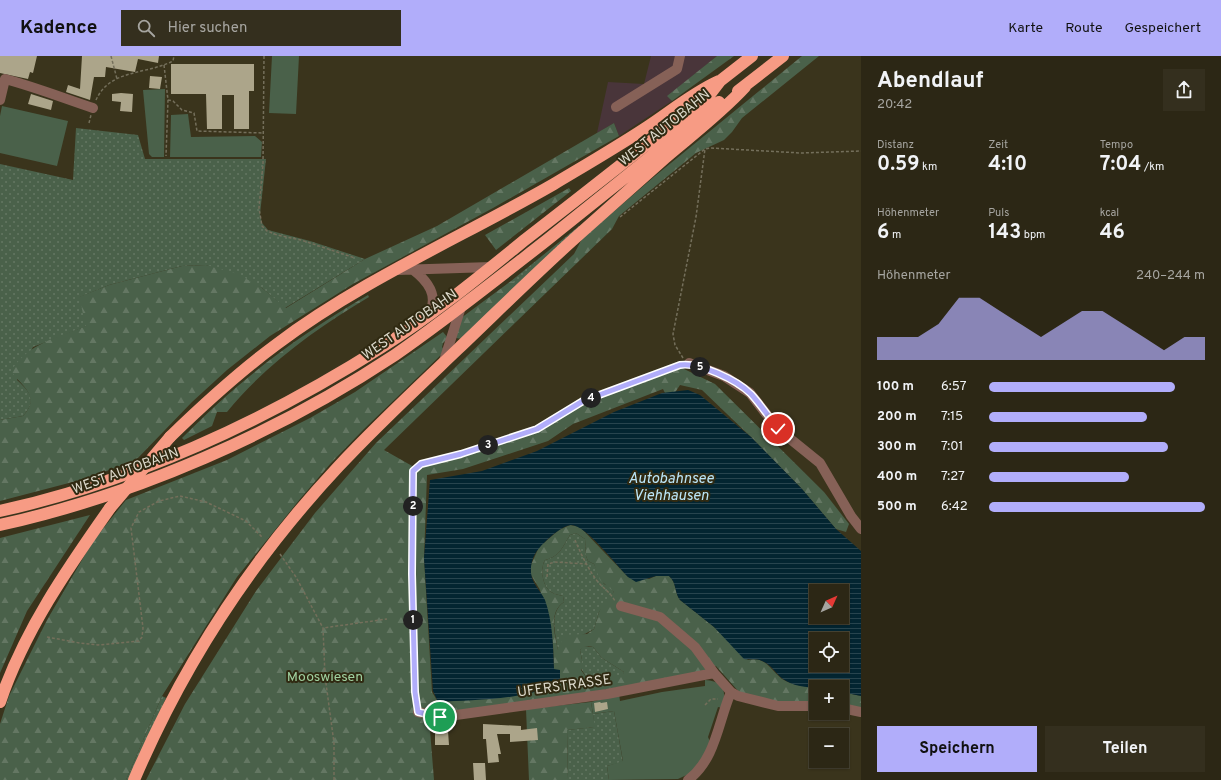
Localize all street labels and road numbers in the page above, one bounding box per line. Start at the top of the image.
street label: WEST AUTOBAHN [616,86,714,170]
street label: WEST AUTOBAHN [359,286,461,364]
street label: WEST AUTOBAHN [70,444,181,499]
street label: UFERSTRASSE [516,671,612,701]

